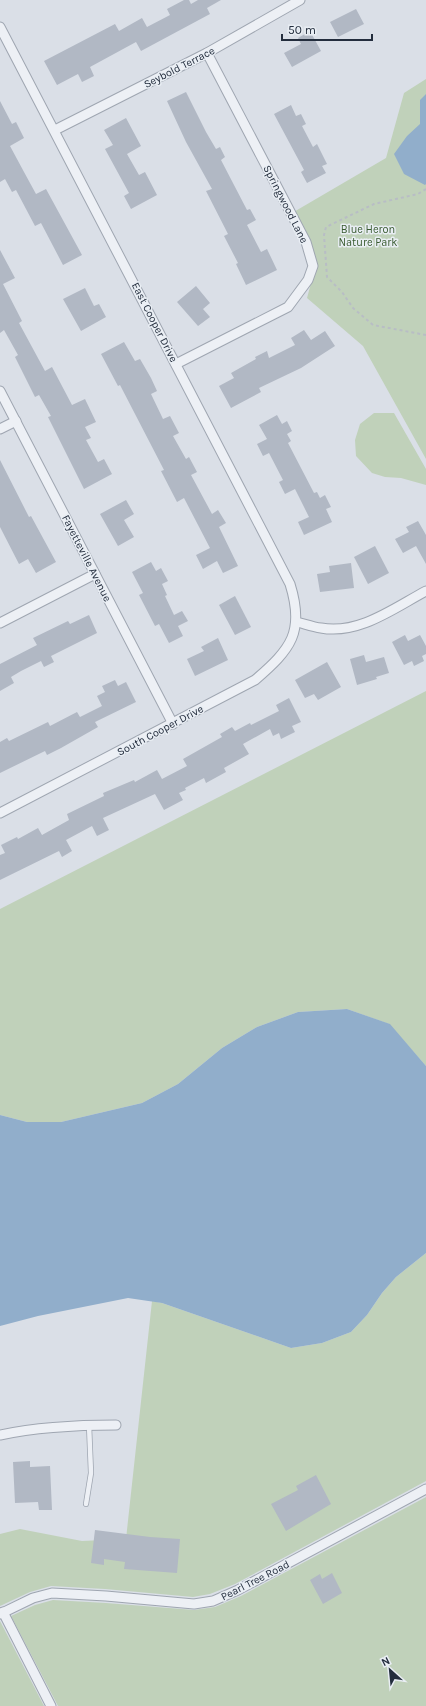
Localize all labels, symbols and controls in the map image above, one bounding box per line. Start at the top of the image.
scale bar [282,16,372,42]
text: 50 m [288,23,316,37]
street label: Seybold Terrace [142,44,217,91]
street label: Springwood Lane [260,163,311,246]
park label: Blue Heron Nature Park [339,223,397,249]
street label: East Cooper Drive [129,280,180,365]
street label: Fayetteville Avenue [59,513,114,604]
street label: South Cooper Drive [115,702,206,759]
street label: Pearl Tree Road [219,1558,292,1603]
north arrow [370,1650,410,1690]
text: N [379,1654,392,1669]

